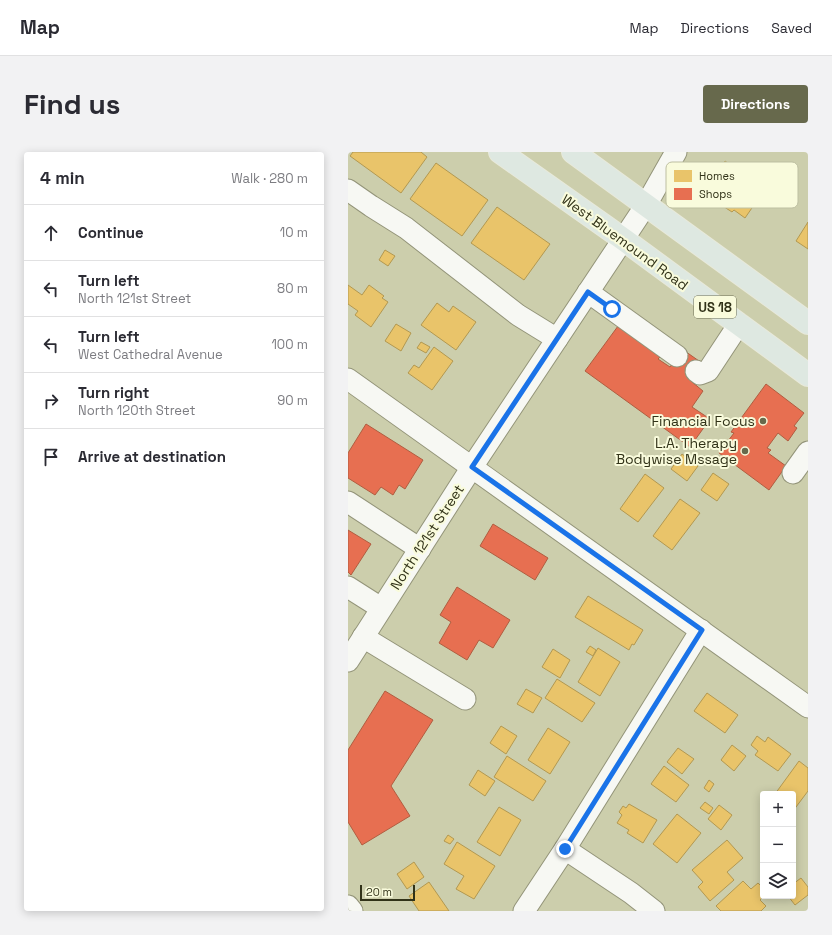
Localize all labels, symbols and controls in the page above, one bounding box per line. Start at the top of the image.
text: Map [20,15,60,40]
text: Map [629,19,659,37]
text: Directions [681,19,749,37]
text: Saved [771,19,812,37]
button: Directions [703,85,808,123]
text: Find us [24,86,121,122]
legend [666,162,798,208]
text: 4 min [40,167,85,189]
text: Homes [699,169,735,183]
text: Walk · 280 m [231,170,308,187]
text: Shops [699,187,732,201]
street label: West Bluemound Road [558,190,692,294]
icon: ahead [40,222,62,244]
text: Continue [78,223,144,242]
text: 10 m [280,224,308,241]
text: Turn left [78,271,140,290]
icon: left [40,278,62,300]
text: 80 m [277,280,308,297]
text: North 121st Street [78,290,191,307]
road number: US 18 [694,296,736,318]
route start [603,300,621,318]
text: Turn left [78,327,140,346]
icon: left [40,334,62,356]
text: 100 m [271,336,308,353]
text: West Cathedral Avenue [78,346,223,363]
text: Turn right [78,383,149,402]
icon: right [40,390,62,412]
text: 90 m [277,392,308,409]
text: North 120th Street [78,402,195,419]
place label: Financial Focus [651,412,755,430]
marker: Financial Focus [758,416,768,426]
place label: L.A. Therapy Bodywise Mssage [616,434,737,468]
icon: arrive [40,446,62,468]
marker: L.A. Therapy Bodywise Mssage [740,446,750,456]
text: Arrive at destination [78,447,226,466]
street label: North 121st Street [386,481,468,593]
map controls [760,791,796,899]
button: + [760,791,796,827]
button: − [760,827,796,863]
route end [556,840,574,858]
button: layers [760,863,796,899]
scale bar [360,883,415,902]
text: 20 m [366,885,392,899]

